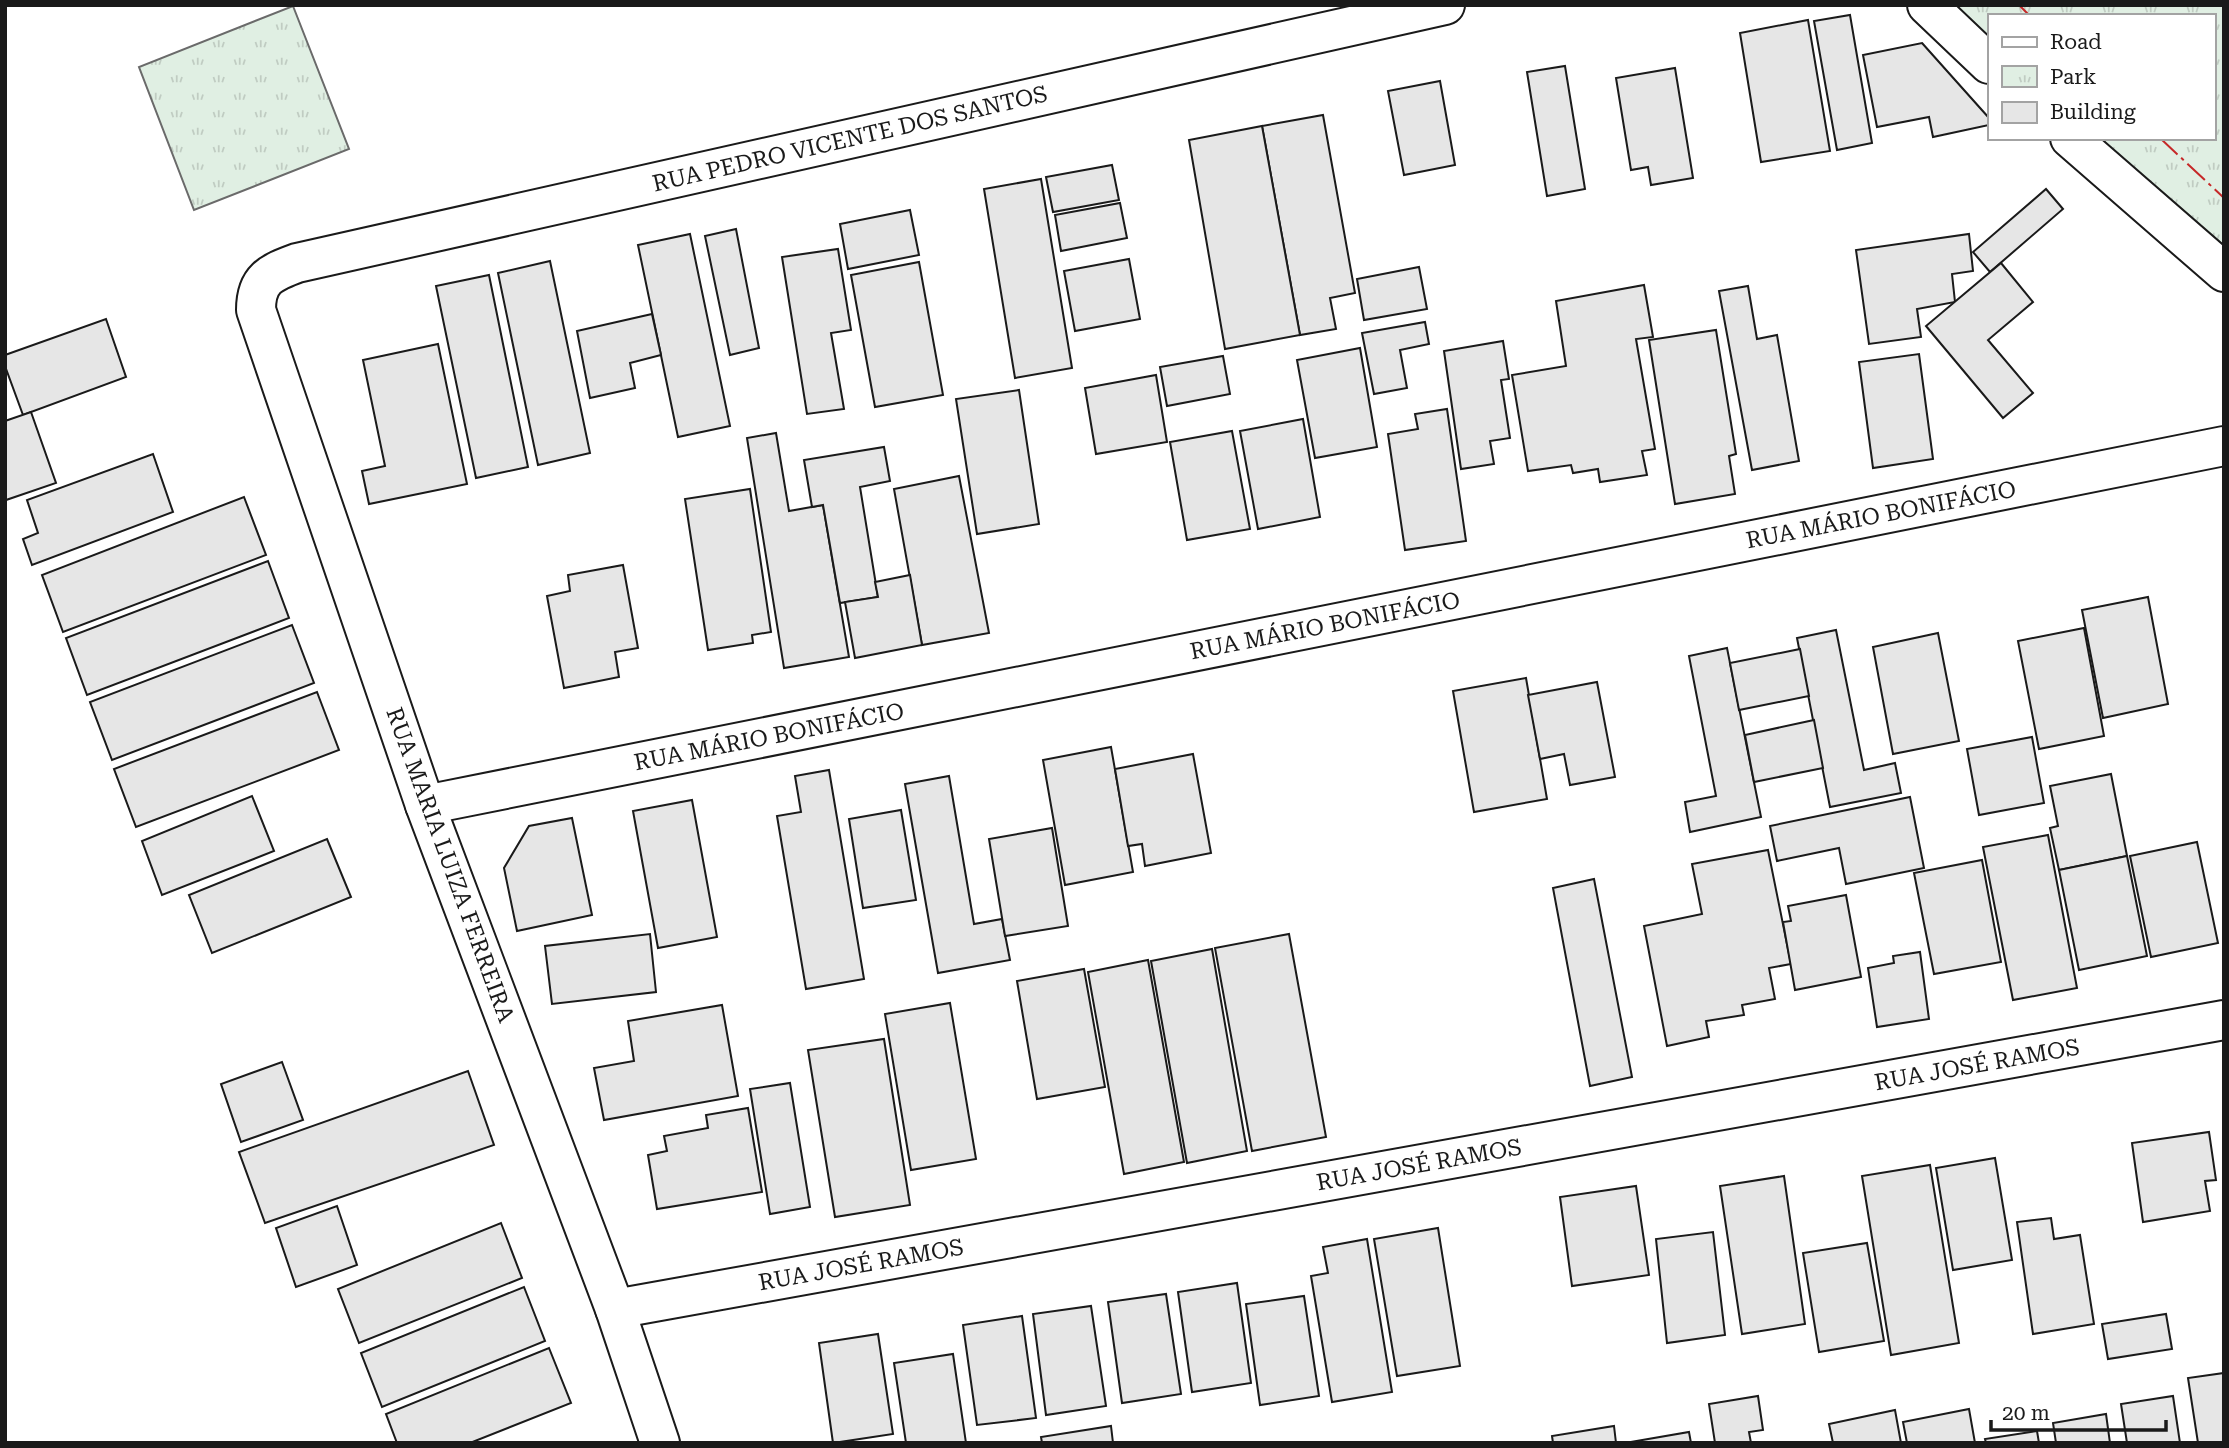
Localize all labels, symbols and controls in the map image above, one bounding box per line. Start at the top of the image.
legend [1988,14,2215,140]
text: Road [2050,30,2102,54]
text: Park [2050,65,2096,89]
street label: RUA PEDRO VICENTE DOS SANTOS [650,80,1050,198]
text: Building [2050,100,2136,124]
street label: RUA MÁRIO BONIFÁCIO [1744,476,2018,554]
street label: RUA MÁRIO BONIFÁCIO [1188,587,1462,665]
street label: RUA MÁRIO BONIFÁCIO [632,698,906,776]
street label: RUA MARIA LUIZA FERREIRA [380,704,520,1026]
street label: RUA JOSÉ RAMOS [1872,1034,2082,1096]
street label: RUA JOSÉ RAMOS [1314,1134,1524,1196]
street label: RUA JOSÉ RAMOS [756,1234,966,1296]
scale bar [1991,1388,2166,1432]
text: 20 m [2002,1401,2050,1425]

